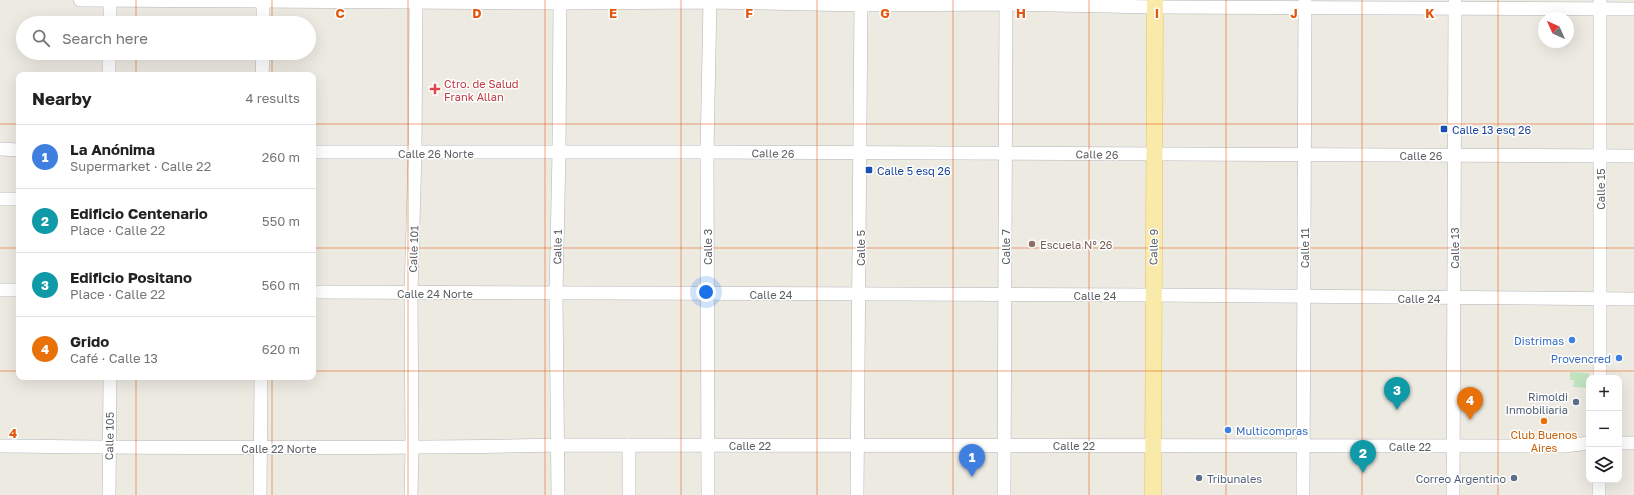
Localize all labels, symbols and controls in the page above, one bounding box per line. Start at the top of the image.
text: C [335,5,345,21]
text: D [472,5,482,21]
text: E [609,5,617,21]
text: F [745,5,753,21]
text: G [880,5,890,21]
text: H [1016,5,1026,21]
text: I [1155,5,1159,21]
text: J [1290,5,1298,21]
text: K [1425,5,1435,21]
north arrow [1538,12,1574,48]
search box [16,16,316,60]
icon: search [30,27,52,49]
text: Search here [62,29,148,47]
place label: Ctro. de Salud Frank Allan [444,77,519,103]
marker: Ctro. de Salud Frank Allan [429,83,441,95]
text: Nearby [32,88,92,109]
text: 4 results [246,90,300,106]
place label: Calle 13 esq 26 [1452,123,1531,136]
marker: Calle 13 esq 26 [1439,124,1449,134]
text: La Anónima [70,140,155,158]
street label: Calle 26 [751,146,795,160]
street label: Calle 26 Norte [398,147,474,160]
street label: Calle 26 [1075,147,1119,161]
text: 1 [42,149,48,165]
text: 260 m [262,149,300,165]
street label: Calle 26 [1400,149,1443,162]
text: Supermarket · Calle 22 [70,158,211,174]
place label: Calle 5 esq 26 [877,164,951,177]
marker: Calle 5 esq 26 [864,165,874,175]
street label: Calle 15 [1594,168,1607,210]
text: Edificio Centenario [70,204,208,222]
text: 2 [41,213,49,229]
text: 550 m [262,213,300,229]
text: Place · Calle 22 [70,222,165,238]
street label: Calle 101 [406,225,420,273]
street label: Calle 13 [1448,227,1461,269]
street label: Calle 11 [1298,228,1311,268]
street label: Calle 1 [550,229,564,265]
street label: Calle 3 [701,229,714,265]
street label: Calle 7 [999,229,1012,265]
street label: Calle 9 [1146,229,1160,265]
street label: Calle 5 [854,230,867,266]
place label: Escuela N° 26 [1040,238,1113,251]
marker: Escuela N° 26 [1027,239,1037,249]
text: Edificio Positano [70,268,192,286]
text: 3 [41,277,49,293]
text: 560 m [262,277,300,293]
your location [696,282,716,302]
text: Place · Calle 22 [70,286,165,302]
street label: Calle 24 Norte [397,287,473,300]
street label: Calle 24 [750,288,793,301]
street label: Calle 24 [1074,289,1117,302]
street label: Calle 24 [1398,292,1441,305]
text: Grido [70,332,109,350]
place label: Distrimas [1514,334,1564,347]
marker: Distrimas [1567,335,1577,345]
text: 4 [41,341,49,357]
text: 620 m [262,341,300,357]
text: Café · Calle 13 [70,350,158,366]
place label: Provencred [1551,352,1611,365]
marker: Provencred [1614,353,1624,363]
map controls [1586,375,1622,483]
button: + [1586,375,1622,411]
pin: 3 [1384,377,1410,410]
pin: 4 [1457,387,1483,420]
place label: Rimoldi Inmobiliaria [1506,390,1568,416]
marker: Rimoldi Inmobiliaria [1571,397,1581,407]
button: − [1586,411,1622,447]
street label: Calle 105 [102,412,116,460]
marker: Club Buenos Aires [1539,416,1549,426]
place label: Multicompras [1236,424,1308,437]
text: 4 [9,425,17,441]
marker: Multicompras [1223,425,1233,435]
place label: Club Buenos Aires [1511,428,1578,454]
street label: Calle 22 [729,439,771,452]
street label: Calle 22 [1053,439,1095,452]
pin: 2 [1350,440,1376,473]
street label: Calle 22 [1389,440,1431,453]
street label: Calle 22 Norte [241,442,317,455]
pin: 1 [959,444,985,477]
button: layers [1586,447,1622,483]
place label: Tribunales [1207,472,1262,485]
place label: Correo Argentino [1416,472,1506,485]
marker: Tribunales [1194,473,1204,483]
marker: Correo Argentino [1509,473,1519,483]

